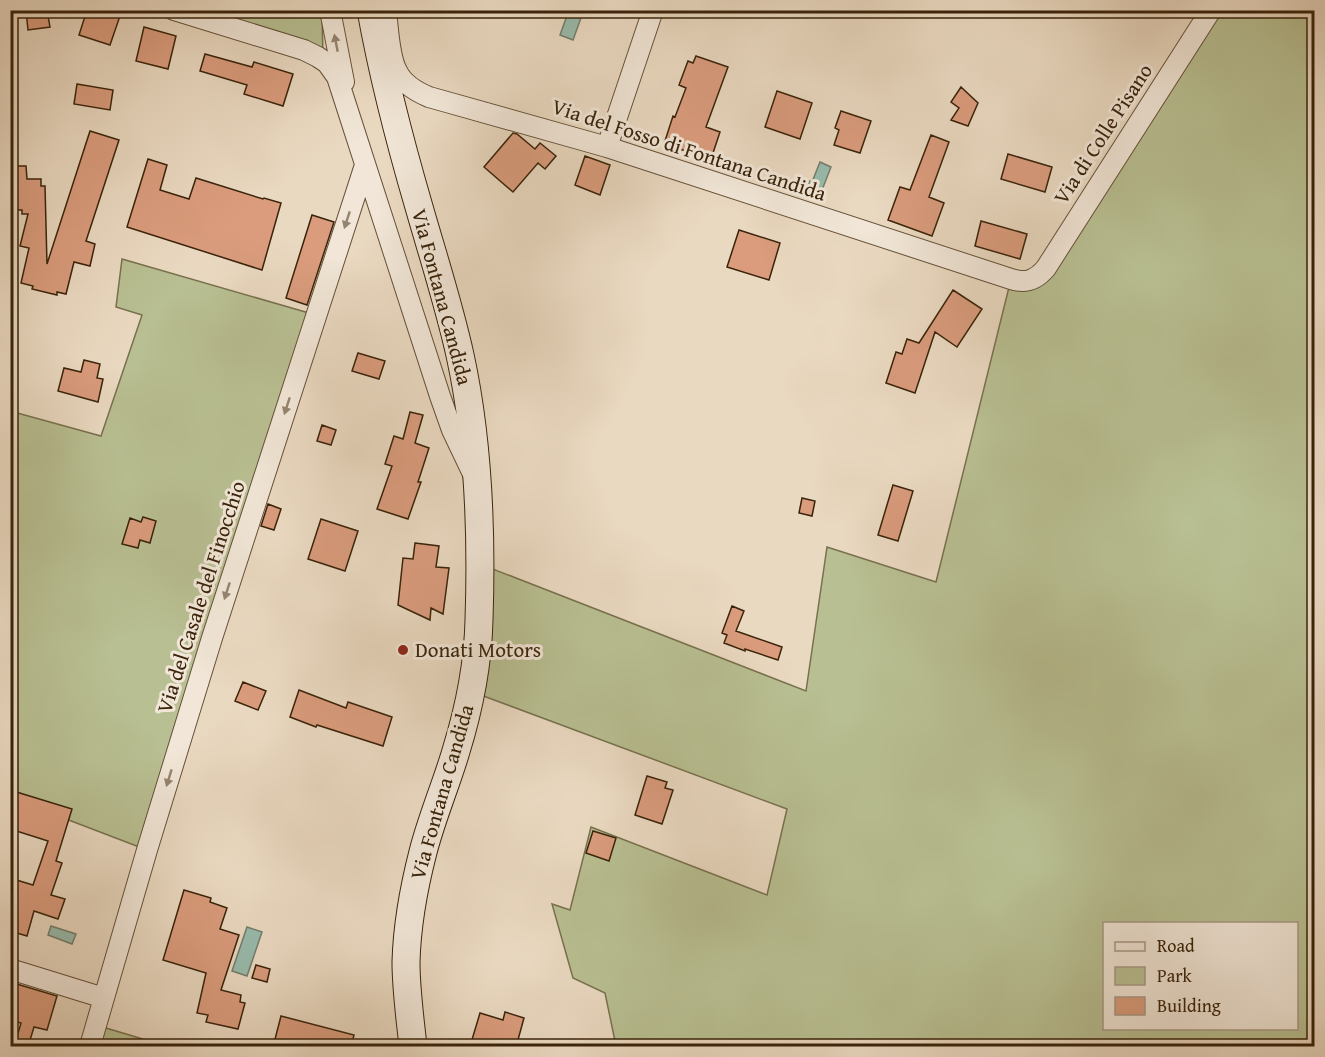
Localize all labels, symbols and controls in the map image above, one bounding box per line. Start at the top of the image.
one-way arrow [331,33,340,52]
street label: Via di Colle Pisano [1045,57,1160,210]
street label: Via del Fosso di Fontana Candida [548,90,830,209]
street label: Via Fontana Candida [404,205,481,388]
one-way arrow [341,211,351,229]
one-way arrow [282,397,291,415]
street label: Via del Casale del Finocchio [148,477,253,717]
one-way arrow [222,582,231,600]
place label: Donati Motors [415,634,541,665]
marker: Donati Motors [396,643,410,657]
street label: Via Fontana Candida [402,700,481,883]
one-way arrow [164,769,173,787]
legend [1103,922,1298,1030]
text: Road [1157,932,1195,959]
text: Park [1157,962,1193,989]
text: Building [1157,992,1221,1019]

